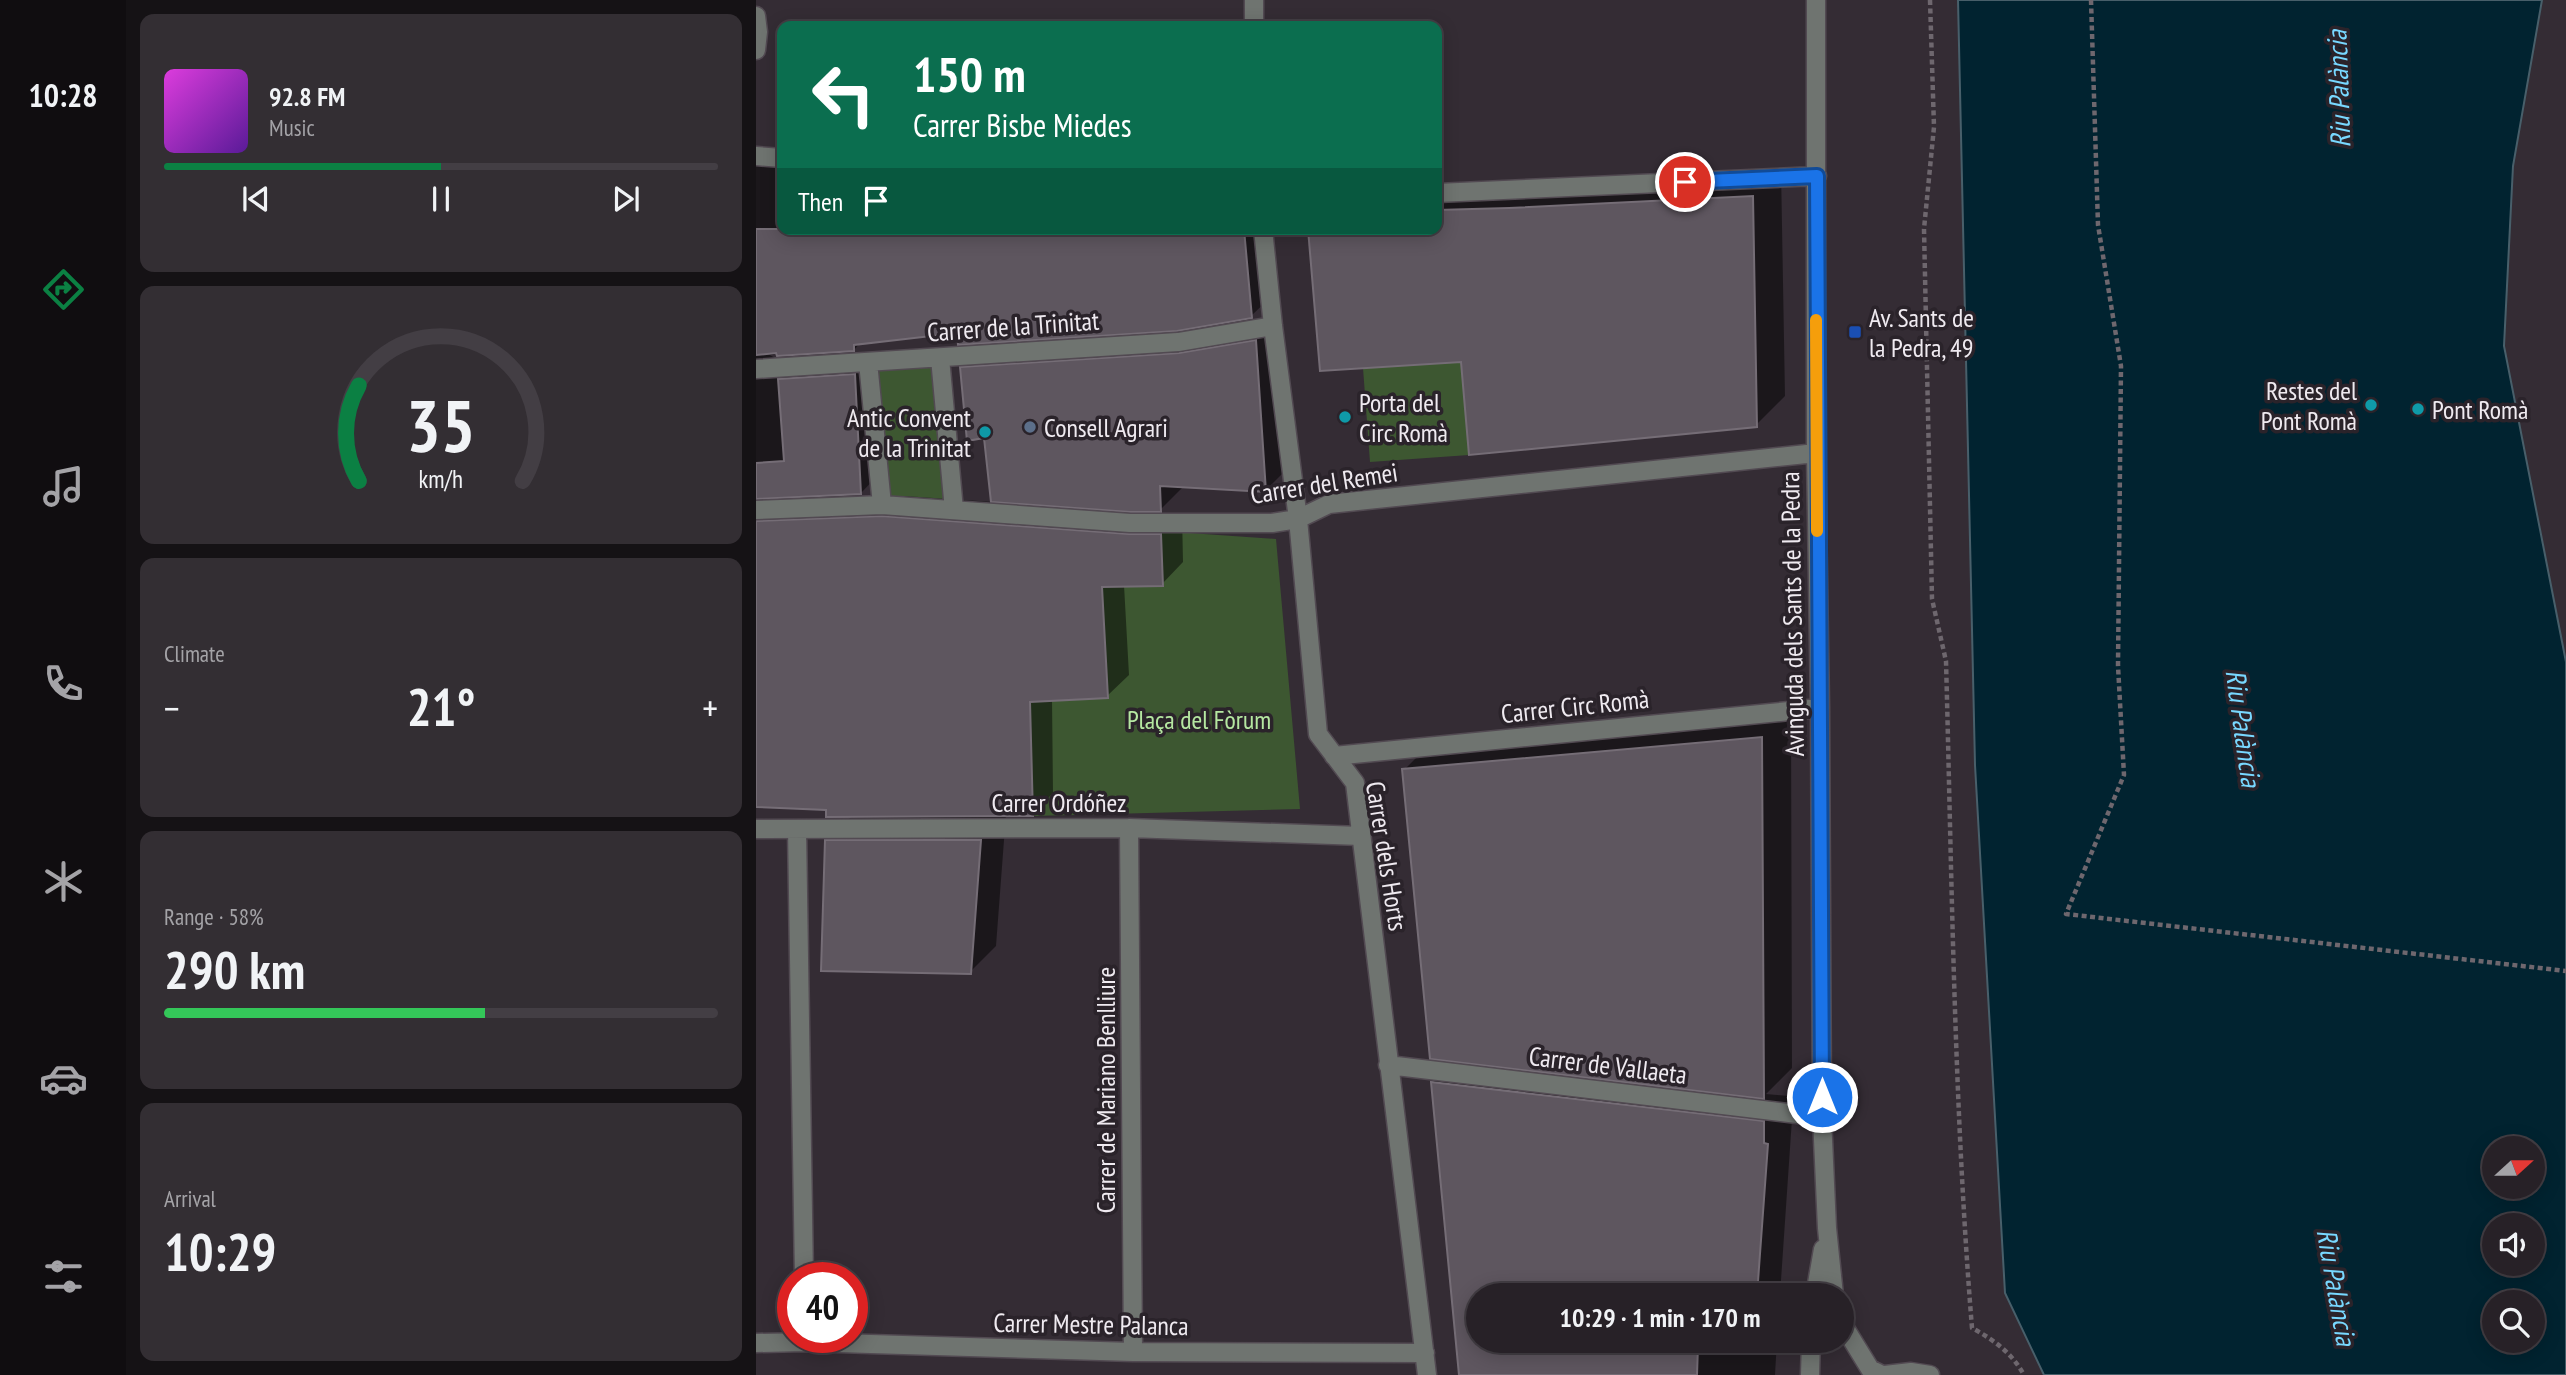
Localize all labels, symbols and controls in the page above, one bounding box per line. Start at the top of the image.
water label: Riu Palància [2317,28,2359,149]
text: 150 m [913,42,1026,106]
icon: left [798,49,889,140]
text: 10:28 [28,74,98,116]
text: 92.8 FM [269,80,345,113]
text: Carrer Bisbe Miedes [913,104,1132,146]
text: Music [269,113,315,142]
pin [1655,152,1715,212]
icon: arrive [1666,163,1704,201]
icon: previous [237,180,275,218]
icon: pause [422,180,460,218]
icon: next [607,180,645,218]
icon: arrive [857,182,895,220]
text: Then [798,185,843,218]
icon: directions [39,265,88,314]
place label: Av. Sants de la Pedra, 49 [1869,301,1974,364]
street label: Carrer de la Trinitat [926,304,1100,348]
marker: Av. Sants de la Pedra, 49 [1847,324,1863,340]
place label: Restes del Pont Romà [2261,374,2357,437]
text: 35 [406,378,476,472]
place label: Porta del Circ Romà [1359,386,1448,449]
place label: Pont Romà [2432,393,2528,426]
marker: Restes del Pont Romà [2363,397,2379,413]
place label: Antic Convent de la Trinitat [847,401,971,464]
marker: Pont Romà [2410,401,2426,417]
marker: Porta del Circ Romà [1337,409,1353,425]
place label: Consell Agrari [1044,411,1168,444]
marker: Consell Agrari [1022,419,1038,435]
marker: Antic Convent de la Trinitat [977,424,993,440]
street label: Carrer del Remei [1248,455,1400,511]
icon: music [39,462,88,511]
text: km/h [419,463,463,495]
street label: Avinguda dels Sants de la Pedra [1773,471,1811,757]
text: Climate [164,639,225,668]
icon: phone [39,659,88,708]
water label: Riu Palància [2217,667,2271,791]
text: 21° [407,673,475,740]
street label: Carrer Circ Romà [1499,682,1651,730]
text: − [164,683,180,732]
text: + [702,683,718,732]
park label: Plaça del Fòrum [1127,703,1271,736]
street label: Carrer dels Horts [1359,779,1415,933]
street label: Carrer Ordóñez [992,786,1126,819]
icon: climate [39,857,88,906]
text: Range · 58% [164,902,264,931]
text: 290 km [164,936,305,1003]
street label: Carrer de Mariano Benlliure [1089,967,1122,1213]
street label: Carrer de Vallaeta [1527,1039,1689,1091]
icon: car [39,1054,88,1103]
position arrow [1785,1060,1859,1134]
north arrow [2482,1136,2544,1199]
map controls [2482,1136,2545,1353]
text: Arrival [164,1184,216,1213]
button: sound [2482,1213,2545,1276]
text: 10:29 [164,1218,276,1285]
water label: Riu Palància [2309,1226,2366,1350]
icon: filters [39,1252,88,1301]
speed limit sign: 40 [777,1262,868,1353]
button: search [2482,1290,2545,1353]
text: 10:29 · 1 min · 170 m [1560,1301,1760,1334]
street label: Carrer Mestre Palanca [993,1306,1189,1342]

